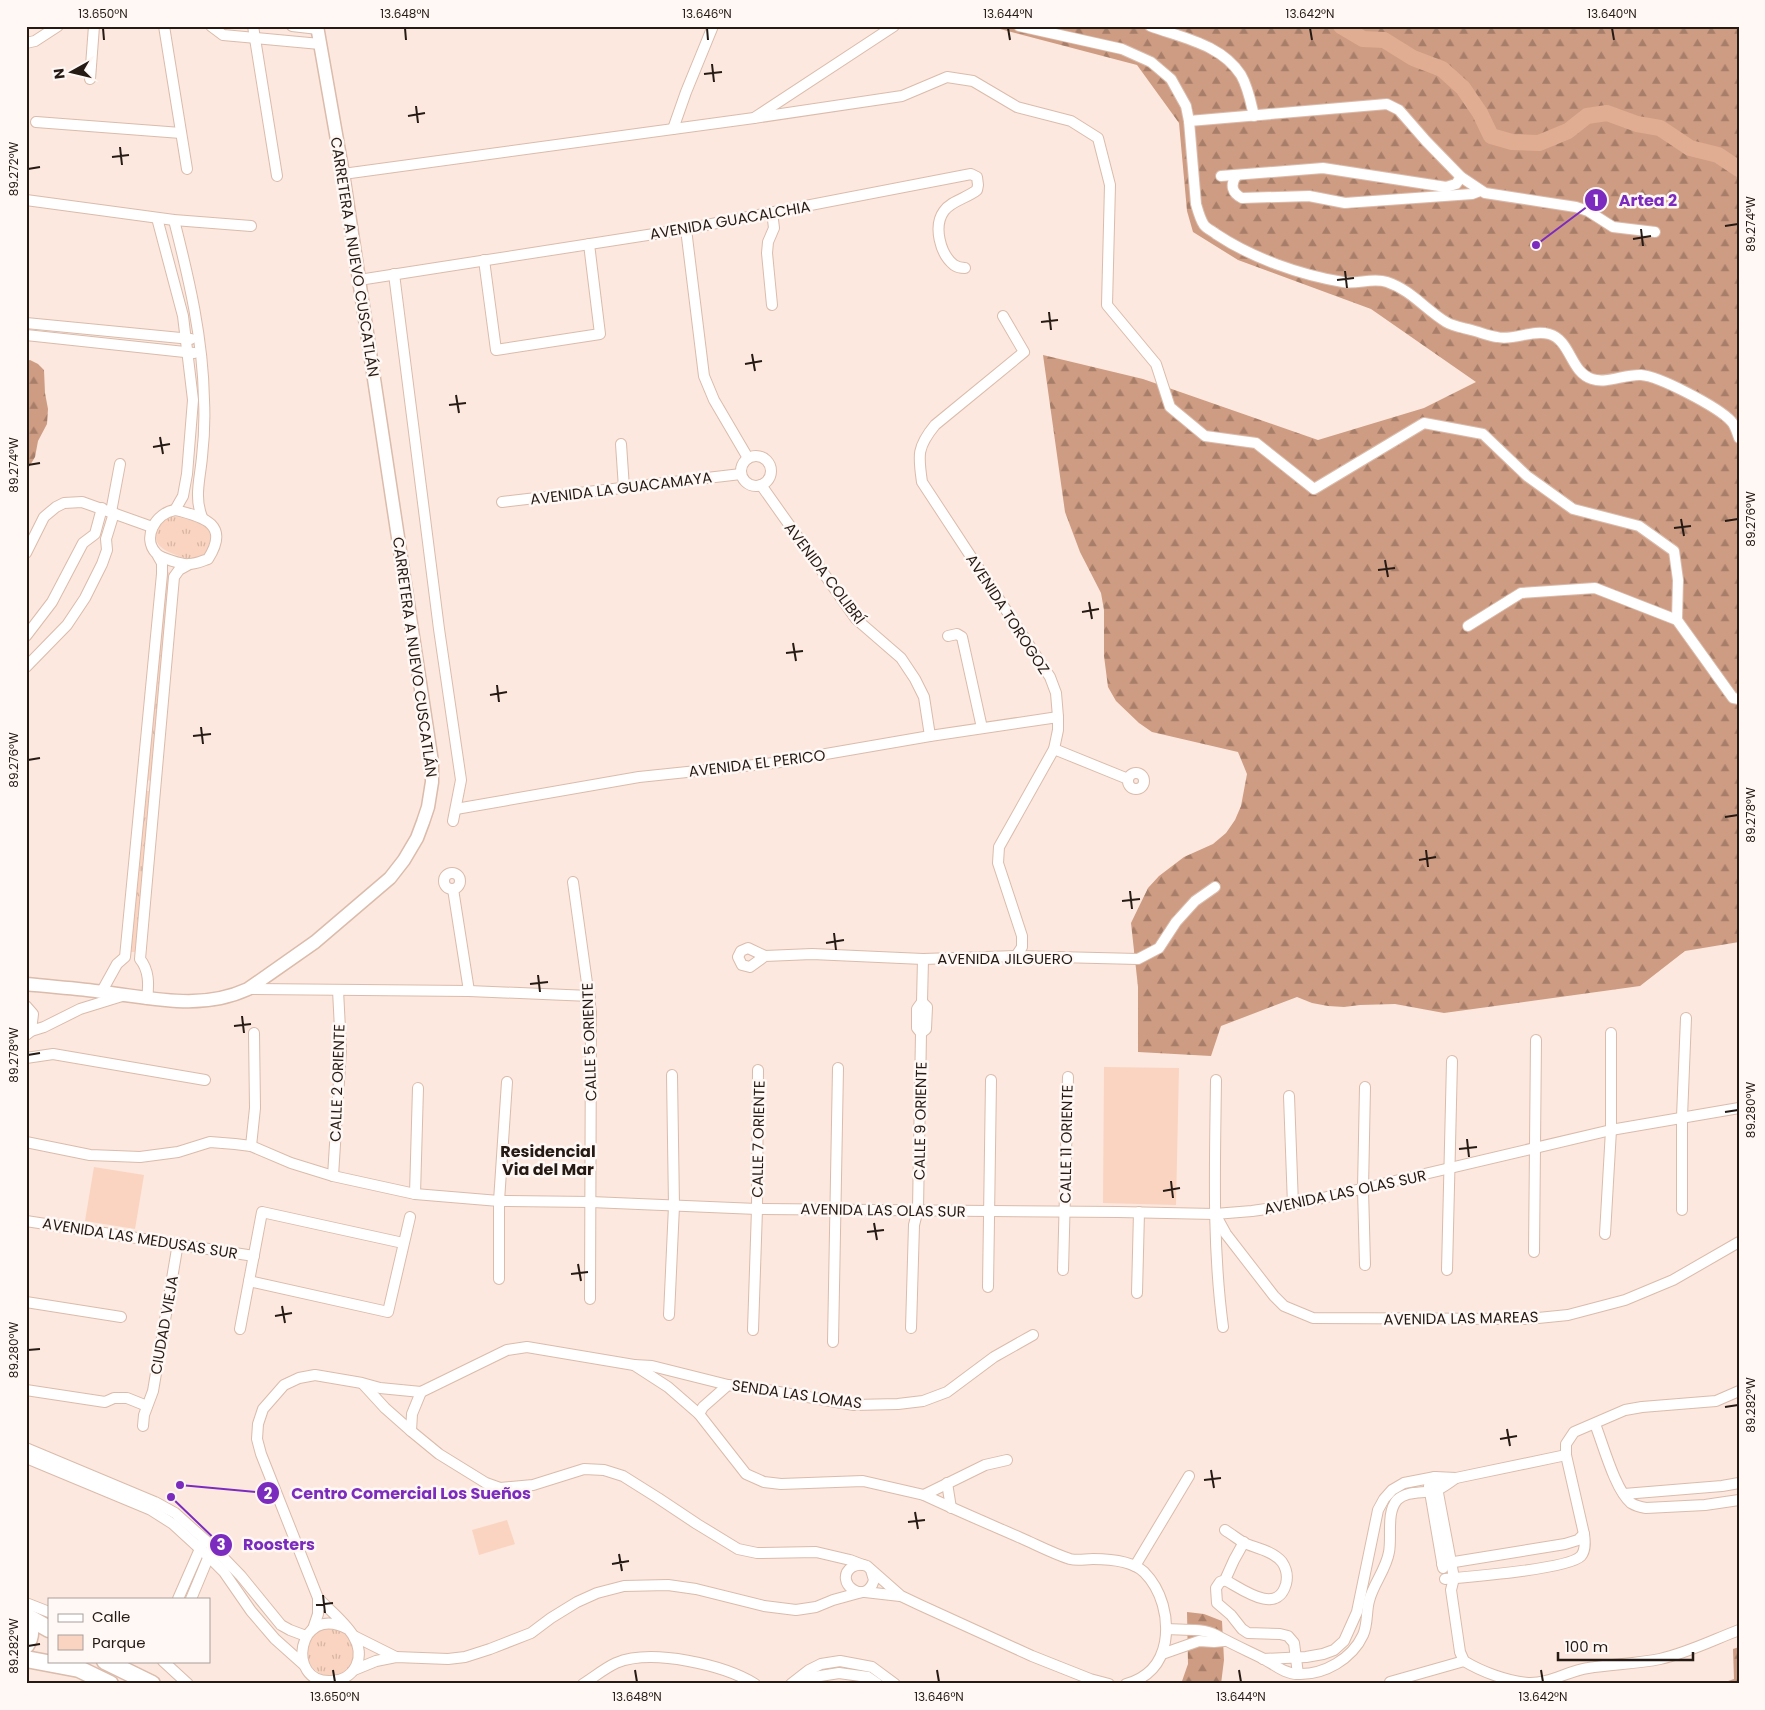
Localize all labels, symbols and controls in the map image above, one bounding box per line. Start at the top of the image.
text: 13.650°N [78,5,128,22]
text: 13.648°N [380,5,430,22]
text: 13.646°N [682,5,732,22]
text: 13.644°N [983,5,1033,22]
text: 13.642°N [1286,5,1334,22]
text: 13.640°N [1587,5,1637,22]
north arrow [48,48,98,98]
text: N [48,67,70,80]
street label: CARRETERA A NUEVO CUSCATLÁN [326,136,384,378]
text: 89.272°W [5,141,22,196]
callout: Artea 2 [1584,185,1687,216]
text: Artea 2 [1619,189,1677,212]
text: 1 [1593,190,1599,211]
street label: AVENIDA GUACALCHIA [648,196,812,244]
text: 89.274°W [1742,196,1759,252]
text: 89.274°W [5,437,22,493]
street label: AVENIDA LA GUACAMAYA [529,466,713,510]
text: 89.276°W [1742,491,1759,547]
street label: AVENIDA COLIBRÍ [780,518,870,628]
street label: CARRETERA A NUEVO CUSCATLÁN [388,535,442,779]
street label: AVENIDA TOROGOZ [961,550,1055,678]
text: 89.276°W [5,732,22,788]
street label: AVENIDA EL PERICO [687,744,827,782]
text: 89.278°W [1742,787,1759,843]
street label: AVENIDA JILGUERO [937,948,1073,969]
street label: CALLE 5 ORIENTE [576,982,602,1102]
street label: CALLE 2 ORIENTE [324,1024,350,1142]
text: 89.278°W [5,1027,22,1083]
street label: CALLE 9 ORIENTE [908,1062,932,1180]
street label: CALLE 7 ORIENTE [746,1080,770,1198]
text: 89.280°W [1742,1082,1759,1138]
street label: CALLE 11 ORIENTE [1054,1085,1078,1203]
district label: Residencial Via del Mar [500,1140,596,1181]
street label: AVENIDA LAS OLAS SUR [1262,1165,1428,1219]
street label: AVENIDA LAS OLAS SUR [800,1198,966,1222]
street label: AVENIDA LAS MEDUSAS SUR [41,1212,239,1264]
street label: CIUDAD VIEJA [145,1274,183,1376]
street label: AVENIDA LAS MAREAS [1383,1306,1539,1330]
text: 89.280°W [5,1322,22,1378]
street label: SENDA LAS LOMAS [731,1374,863,1414]
text: 89.282°W [1742,1377,1759,1433]
callout: Centro Comercial Los Sueños [256,1478,541,1509]
text: Centro Comercial Los Sueños [291,1482,531,1505]
text: 2 [264,1483,273,1504]
callout: Roosters [208,1529,325,1560]
text: Roosters [243,1533,315,1556]
text: 3 [216,1534,226,1555]
legend [48,1598,210,1662]
text: Calle [92,1606,130,1627]
text: 89.282°W [5,1618,22,1674]
scale bar [1558,1630,1692,1662]
text: Parque [92,1632,145,1653]
text: 100 m [1565,1636,1608,1657]
text: 13.650°N [310,1688,360,1705]
text: 13.648°N [612,1688,662,1705]
text: 13.646°N [914,1688,964,1705]
text: 13.644°N [1216,1688,1266,1705]
text: 13.642°N [1519,1688,1567,1705]

